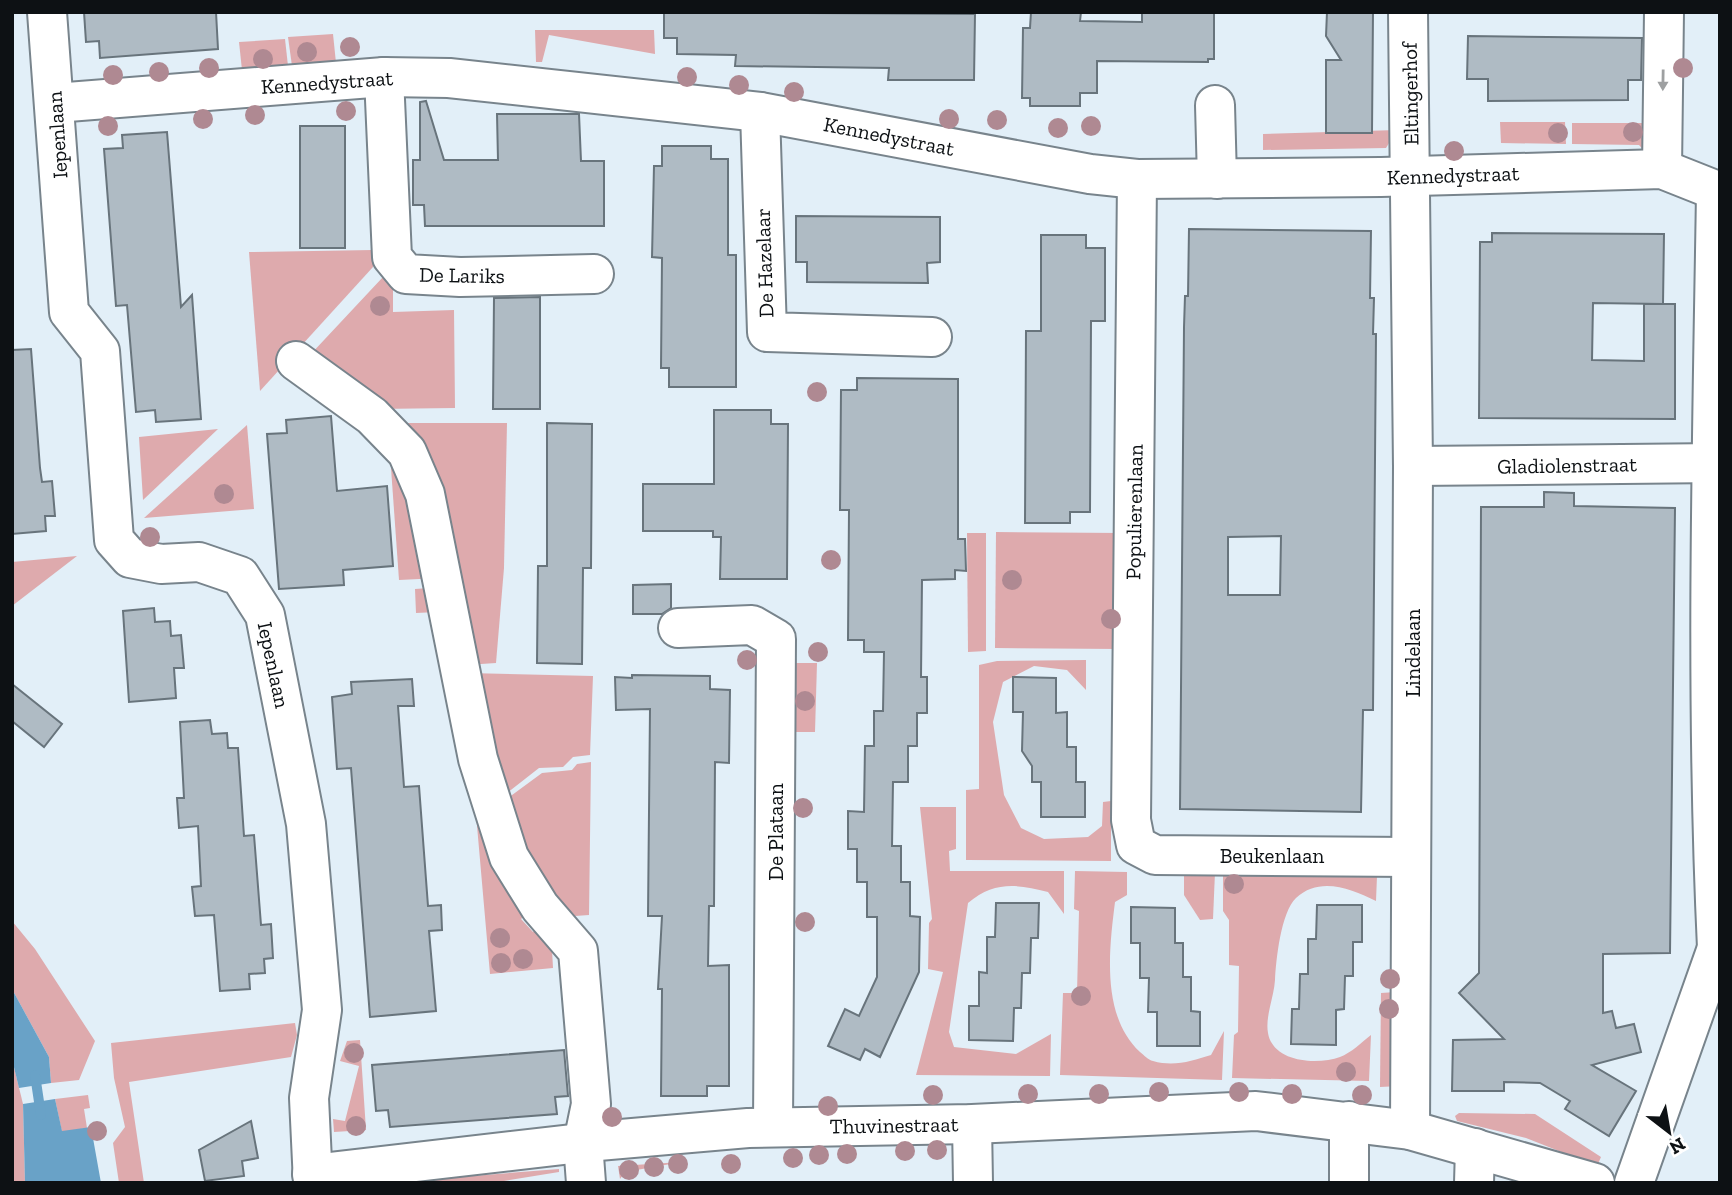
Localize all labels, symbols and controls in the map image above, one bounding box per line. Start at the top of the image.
street label: Eltingerhof [1397,41,1423,146]
street label: Kennedystraat [260,65,394,99]
one-way arrow [1657,70,1669,92]
street label: Iepenlaan [41,90,73,180]
street label: Kennedystraat [822,111,957,161]
street label: Kennedystraat [1386,160,1520,190]
street label: De Hazelaar [750,208,778,318]
street label: De Lariks [419,262,505,288]
street label: Populierenlaan [1120,444,1148,580]
street label: Gladiolenstraat [1497,451,1637,479]
street label: Lindelaan [1400,609,1425,697]
street label: Iepenlaan [253,620,295,710]
street label: De Plataan [763,783,788,881]
street label: Beukenlaan [1220,843,1324,868]
north arrow [1634,1097,1704,1167]
street label: Thuvinestraat [829,1111,959,1139]
text: N [1665,1133,1690,1160]

